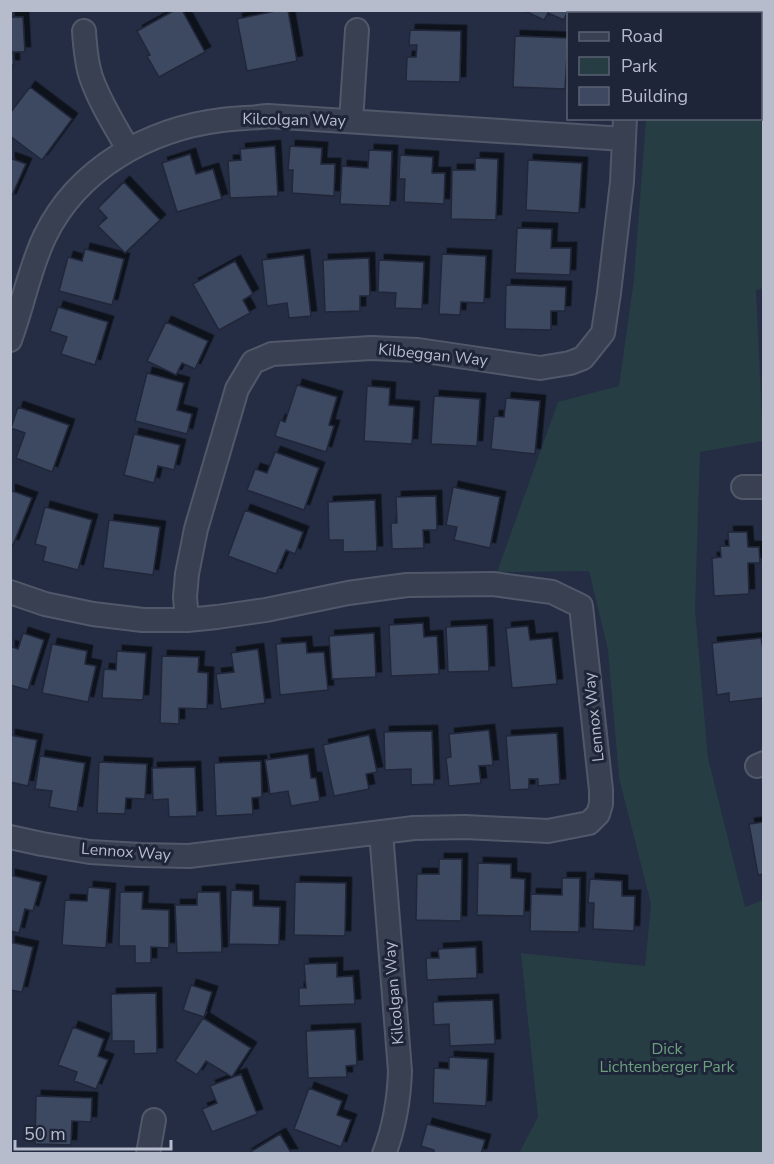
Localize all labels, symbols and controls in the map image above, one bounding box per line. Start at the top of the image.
legend [567,12,762,120]
text: Road [621,24,663,48]
text: Park [621,54,658,78]
text: Building [621,84,688,108]
street label: Kilcolgan Way [242,108,347,132]
street label: Kilbeggan Way [377,338,490,372]
street label: Lennox Way [578,670,610,763]
street label: Lennox Way [80,838,172,866]
street label: Kilcolgan Way [378,940,409,1046]
park label: Dick Lichtenberger Park [599,1038,736,1078]
scale bar [15,1113,171,1151]
text: 50 m [24,1122,66,1146]

